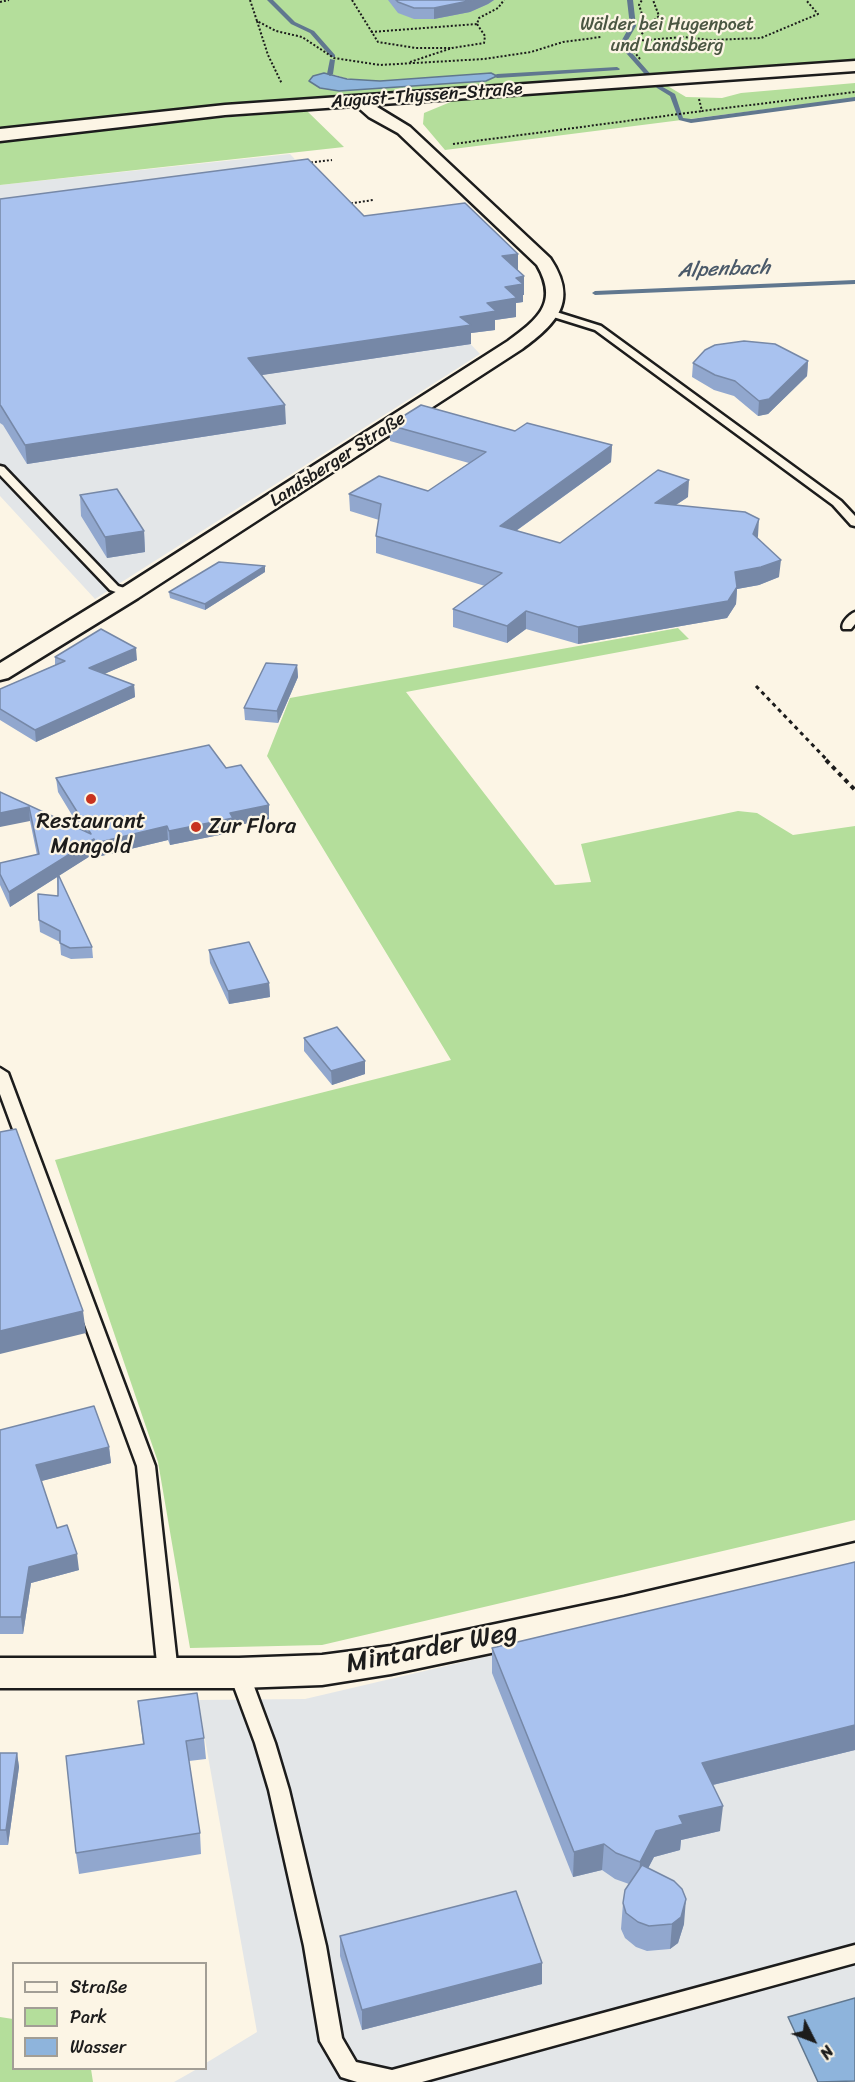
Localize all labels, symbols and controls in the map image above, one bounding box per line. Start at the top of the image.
park label: Wälder bei Hugenpoet und Landsberg [580,14,754,57]
street label: August-Thyssen-Straße [331,79,523,113]
water label: Alpenbach [678,256,770,284]
street label: Landsberger Straße [266,408,410,512]
marker: Restaurant Mangold [84,792,98,806]
place label: Restaurant Mangold [37,809,145,860]
place label: Zur Flora [208,814,296,840]
marker: Zur Flora [189,820,203,834]
street label: Mintarder Weg [343,1616,521,1682]
legend [12,1962,207,2070]
text: Straße [70,1971,127,2003]
text: Park [70,2001,107,2033]
north arrow [783,2010,843,2070]
text: Wasser [70,2031,126,2063]
text: N [812,2039,841,2066]

